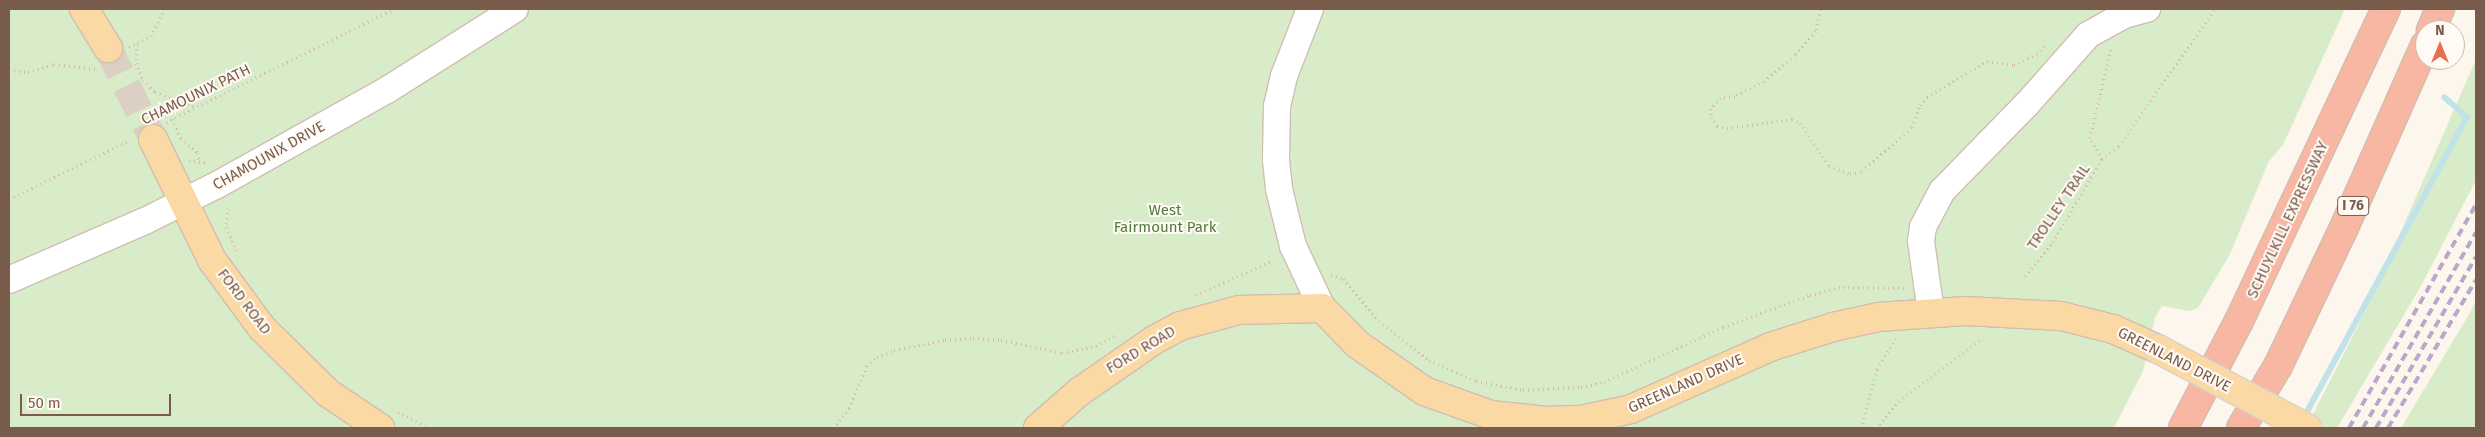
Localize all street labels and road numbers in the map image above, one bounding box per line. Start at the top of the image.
street label: CHAMOUNIX PATH [138,61,254,129]
street label: CHAMOUNIX DRIVE [210,118,328,194]
street label: SCHUYLKILL EXPRESSWAY [2244,139,2332,301]
street label: TROLLEY TRAIL [2024,161,2094,253]
road number: I 76 [2337,195,2369,218]
street label: FORD ROAD [213,266,275,338]
street label: FORD ROAD [1103,322,1179,378]
street label: GREENLAND DRIVE [2115,324,2233,396]
street label: GREENLAND DRIVE [1626,350,1746,418]

